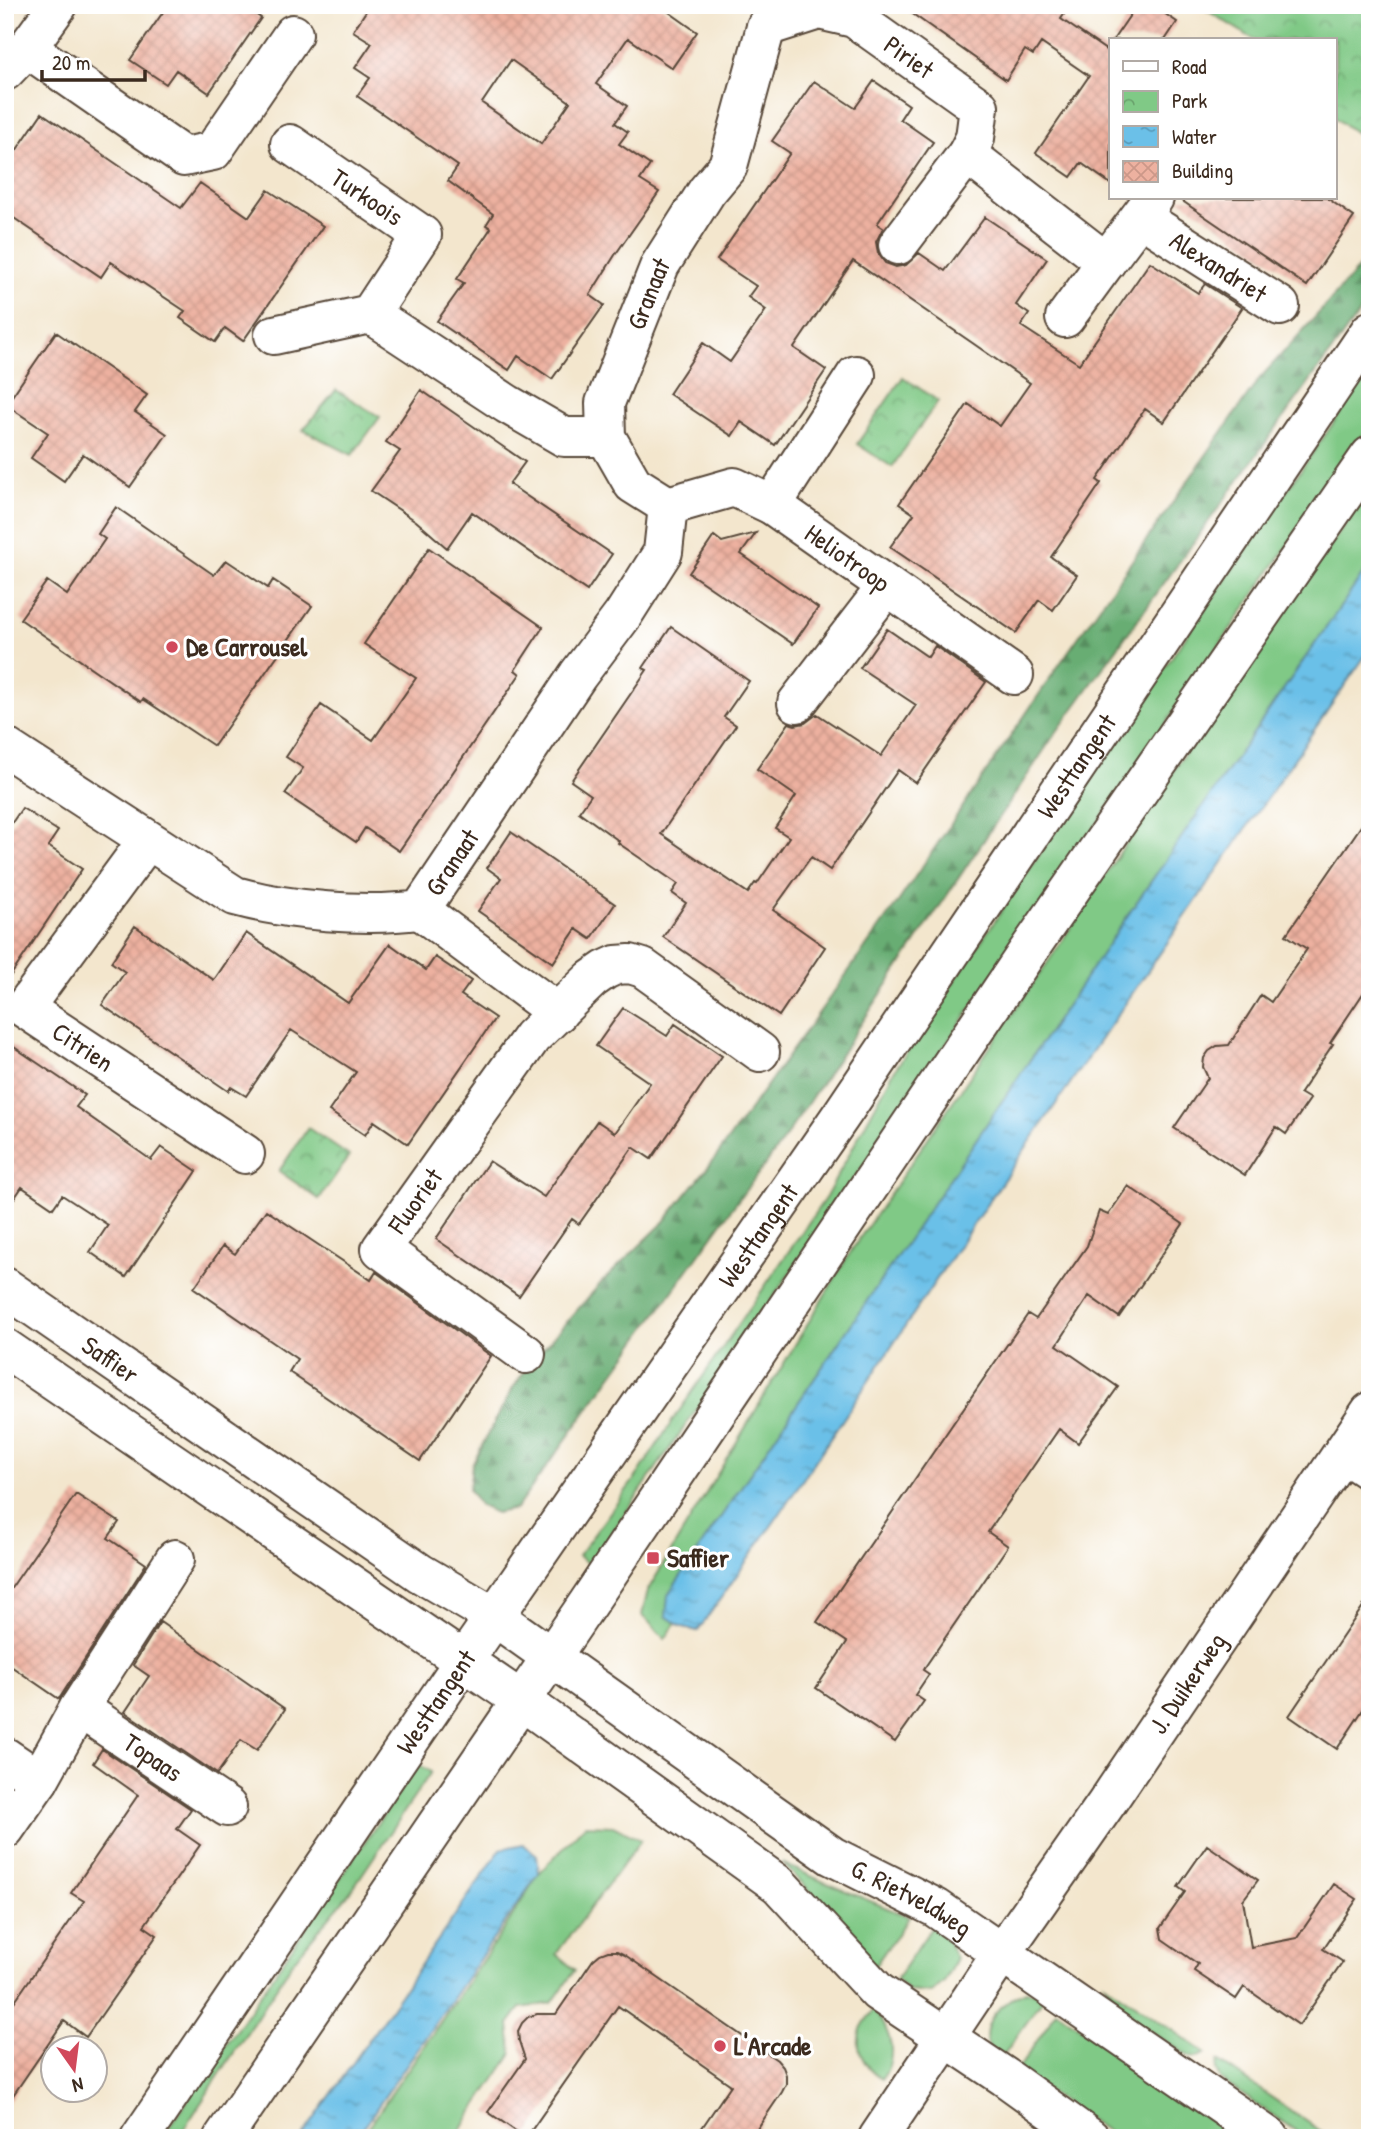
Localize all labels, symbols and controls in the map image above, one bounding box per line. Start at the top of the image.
street label: Piriet [877,27,942,87]
scale bar [42,38,145,82]
legend [1109,38,1336,200]
text: 20 m [52,48,90,77]
text: Road [1172,52,1206,81]
text: Park [1172,86,1207,115]
text: Water [1172,122,1217,151]
text: Building [1172,156,1233,185]
street label: Turkoois [324,160,410,234]
street label: Alexandriet [1163,222,1275,311]
street label: Granaat [618,250,678,334]
street label: Heliotroop [798,515,897,600]
place label: De Carrousel [186,629,308,664]
marker: De Carrousel [164,639,180,655]
street label: Westtangent [1028,706,1124,825]
street label: Granaat [417,821,487,902]
street label: Citrien [46,1013,121,1080]
street label: Fluoriet [379,1160,451,1241]
street label: Westtangent [709,1175,806,1294]
street label: Saffier [75,1327,146,1391]
place label: Saffier [667,1540,730,1575]
marker: Saffier [645,1550,661,1566]
street label: J. Duikerweg [1140,1626,1234,1740]
street label: Westtangent [388,1642,484,1761]
street label: Topaas [117,1725,190,1789]
street label: G. Rietveldweg [845,1850,979,1945]
place label: L'Arcade [734,2028,812,2063]
north arrow [38,2035,108,2104]
marker: L'Arcade [712,2038,728,2054]
text: N [70,2072,86,2099]

